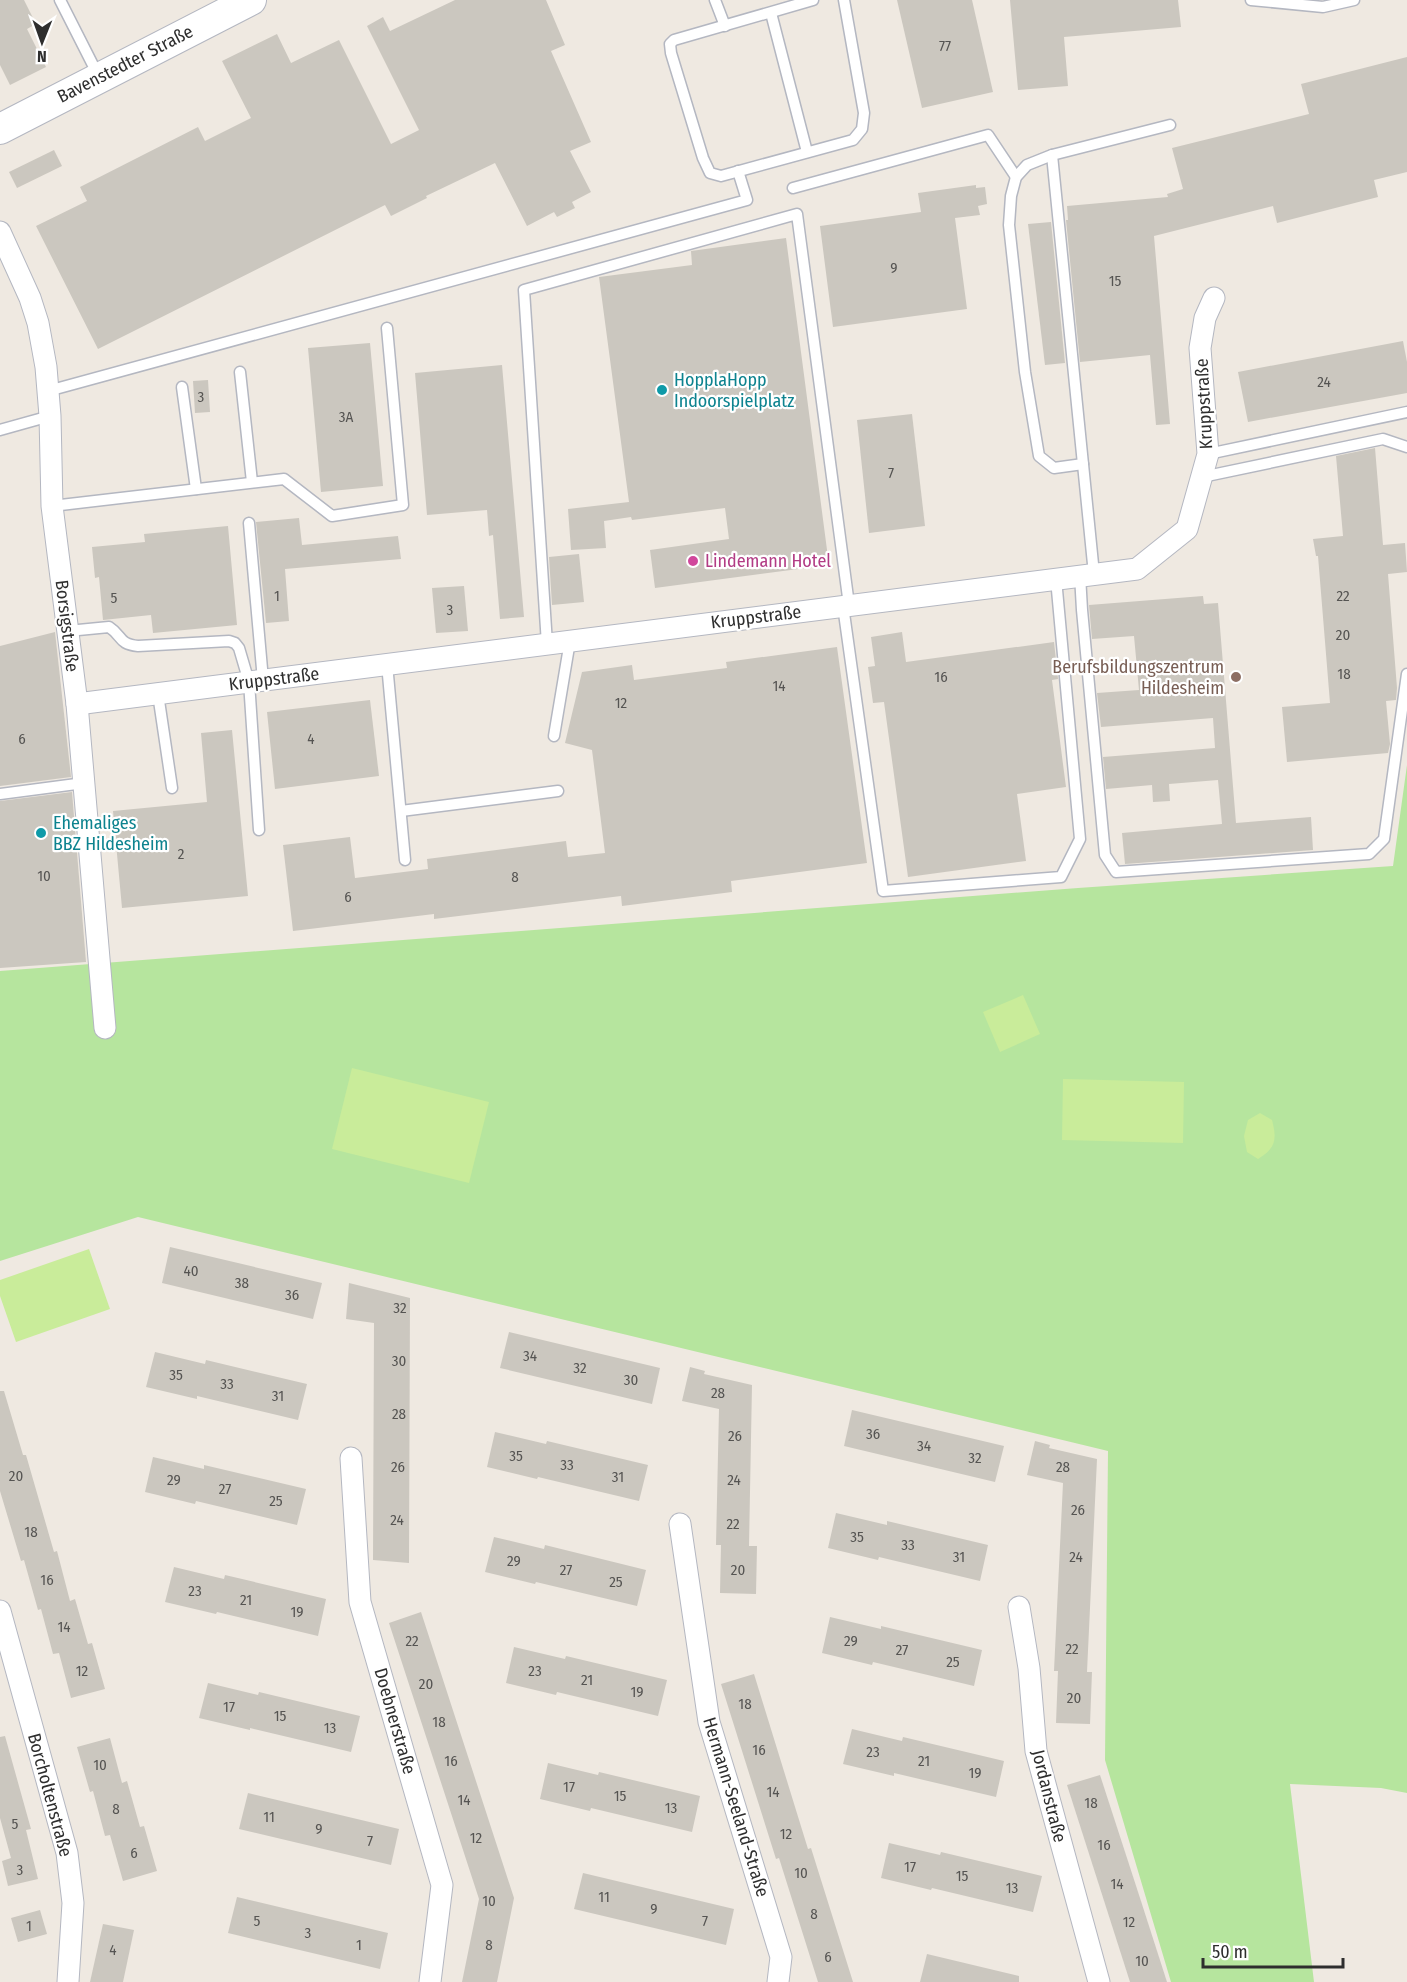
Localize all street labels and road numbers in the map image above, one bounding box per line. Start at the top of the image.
street label: Bavenstedter Straße [53,20,197,108]
street label: Kruppstraße [1191,358,1217,450]
street label: Borsigstraße [50,579,84,673]
street label: Kruppstraße [709,601,803,633]
street label: Kruppstraße [227,663,321,695]
street label: Doebnerstraße [369,1665,421,1777]
street label: Hermann-Seeland-Straße [698,1714,774,1900]
street label: Borcholtenstraße [23,1731,77,1859]
street label: Jordanstraße [1027,1747,1071,1845]

